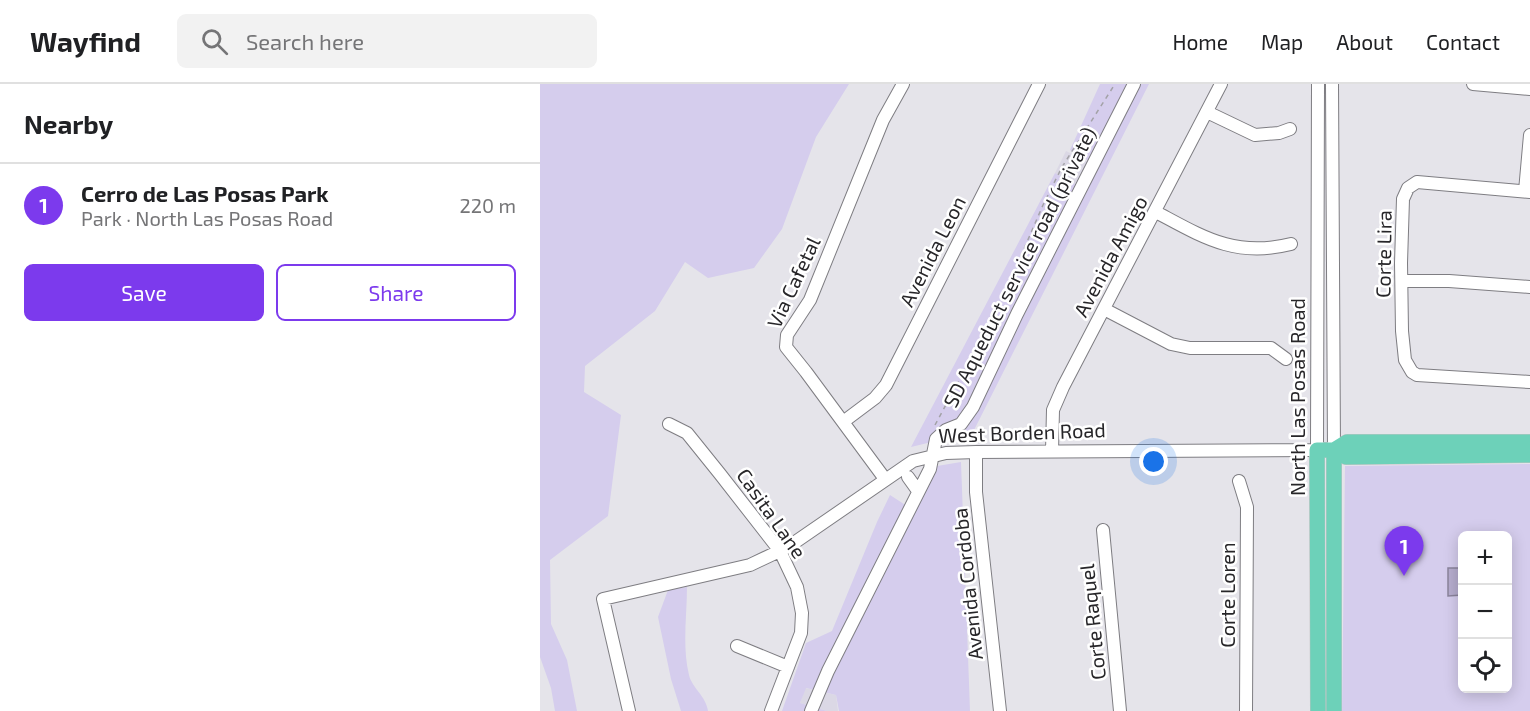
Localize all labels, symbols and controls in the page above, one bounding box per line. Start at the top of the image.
search box [177,14,597,68]
text: Wayfind [30,24,141,58]
icon: search [198,25,231,58]
text: Search here [246,28,364,54]
text: Home [1172,29,1228,54]
text: Map [1261,29,1303,54]
text: About [1336,29,1393,54]
text: Contact [1426,29,1500,54]
text: Nearby [24,108,113,139]
street label: SD Aqueduct service road (private) [938,123,1100,411]
text: Cerro de Las Posas Park [81,180,329,206]
street label: Avenida Amigo [1068,191,1152,321]
street label: Avenida Leon [894,192,970,310]
text: 1 [39,193,48,217]
text: 220 m [459,193,516,217]
text: Park · North Las Posas Road [81,206,333,230]
street label: Corte Lira [1370,210,1396,298]
street label: Via Cafetal [761,233,825,331]
button: Save [24,264,264,321]
button: Share [276,264,516,321]
street label: North Las Posas Road [1285,298,1309,496]
street label: West Borden Road [938,417,1106,447]
your location [1139,447,1168,476]
street label: Casita Lane [732,463,812,563]
street label: Avenida Cordoba [947,507,987,661]
pin: 1 [1384,526,1424,576]
map controls [1458,531,1512,693]
button: + [1458,531,1512,585]
street label: Corte Loren [1215,542,1239,648]
street label: Corte Raquel [1074,563,1110,681]
button: − [1458,585,1512,639]
button: locate [1458,639,1512,693]

